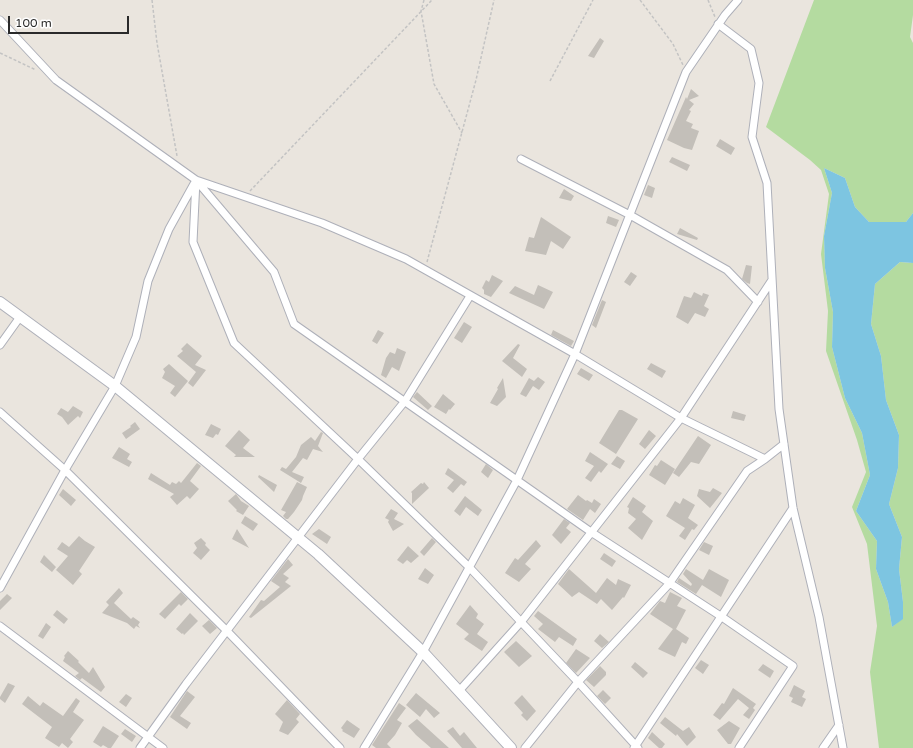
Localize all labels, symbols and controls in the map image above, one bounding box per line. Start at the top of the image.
scale bar [10,8,131,34]
text: 100 m [15,16,52,30]

